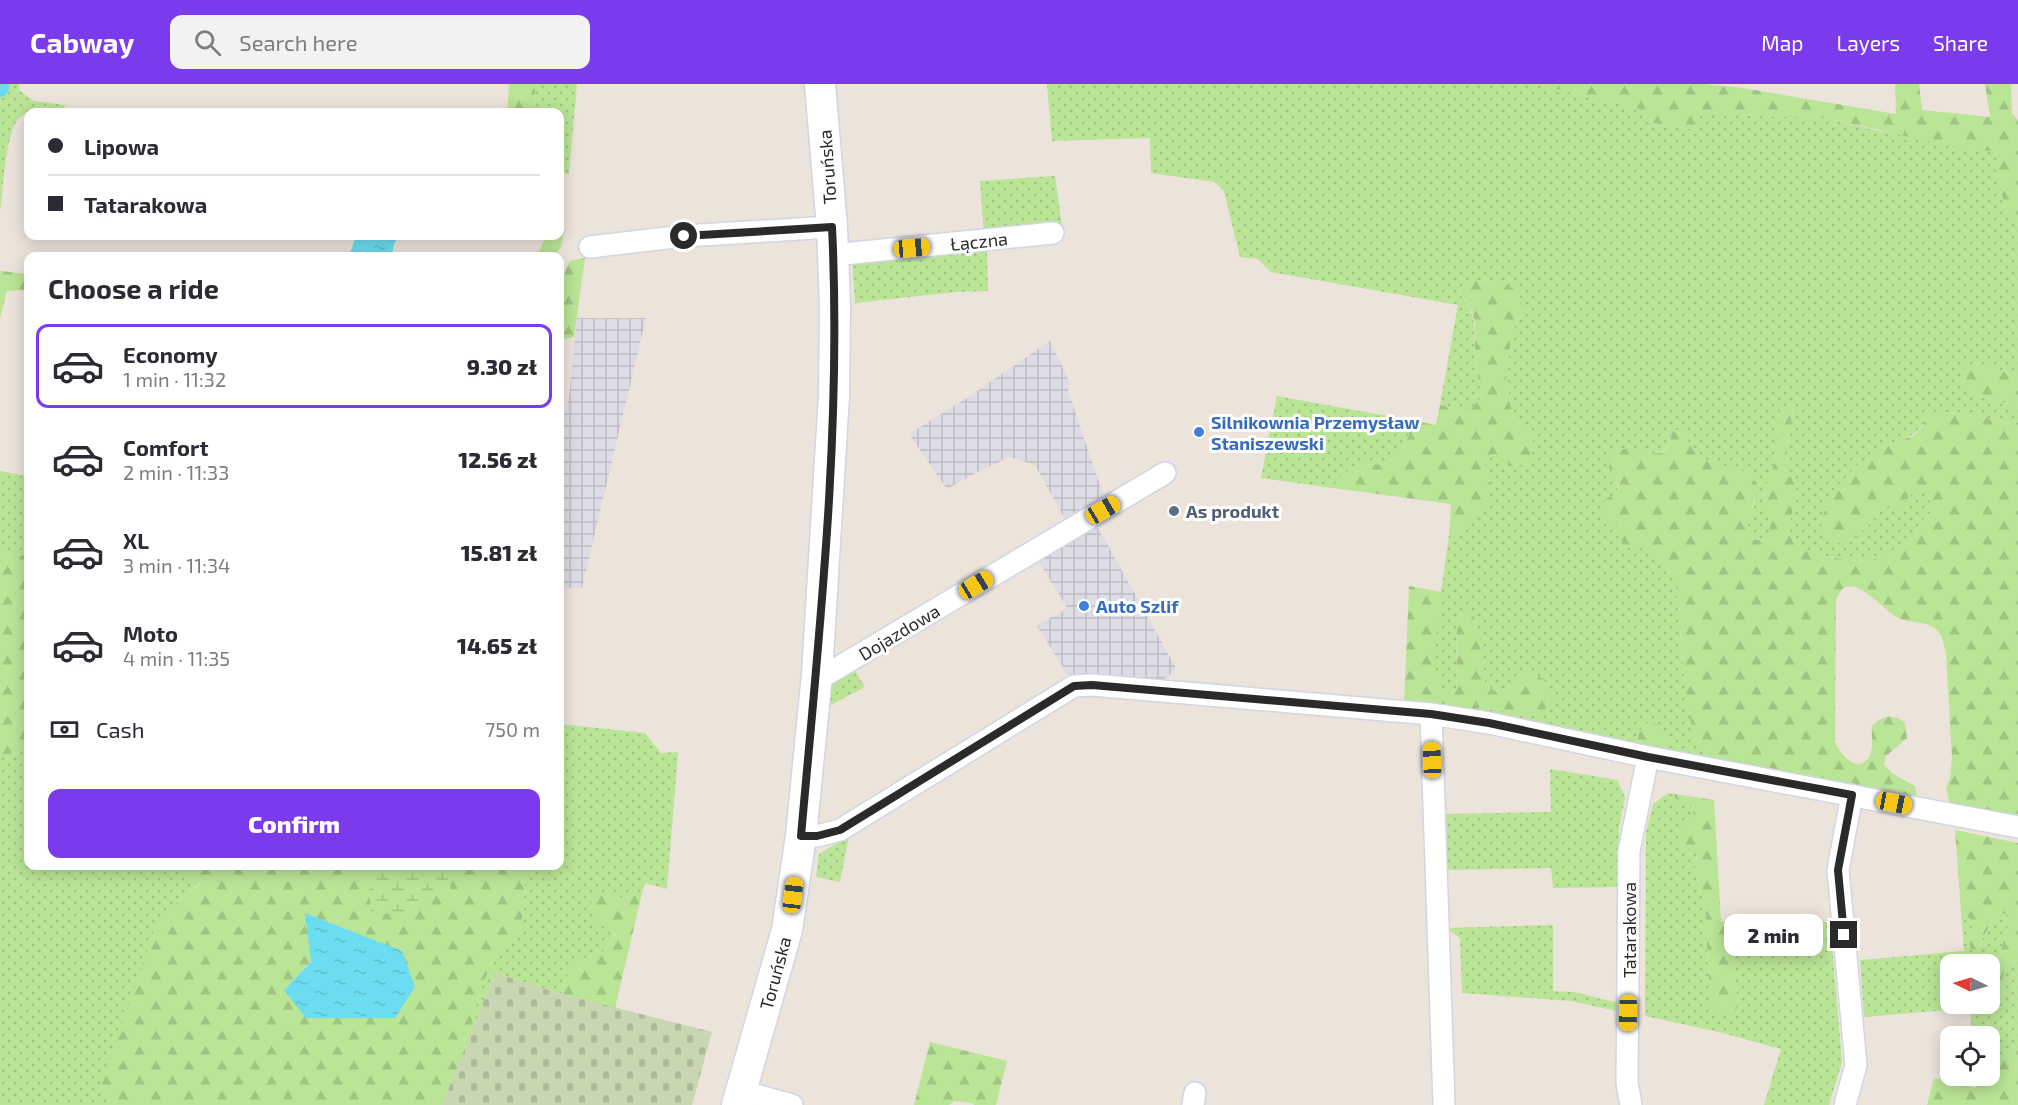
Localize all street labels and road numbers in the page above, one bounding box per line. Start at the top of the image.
street label: Toruńska [813,129,841,205]
street label: Łączna [949,227,1009,255]
street label: Dojazdowa [854,599,944,665]
street label: Tatarakowa [1618,882,1640,978]
street label: Toruńska [755,934,795,1012]

